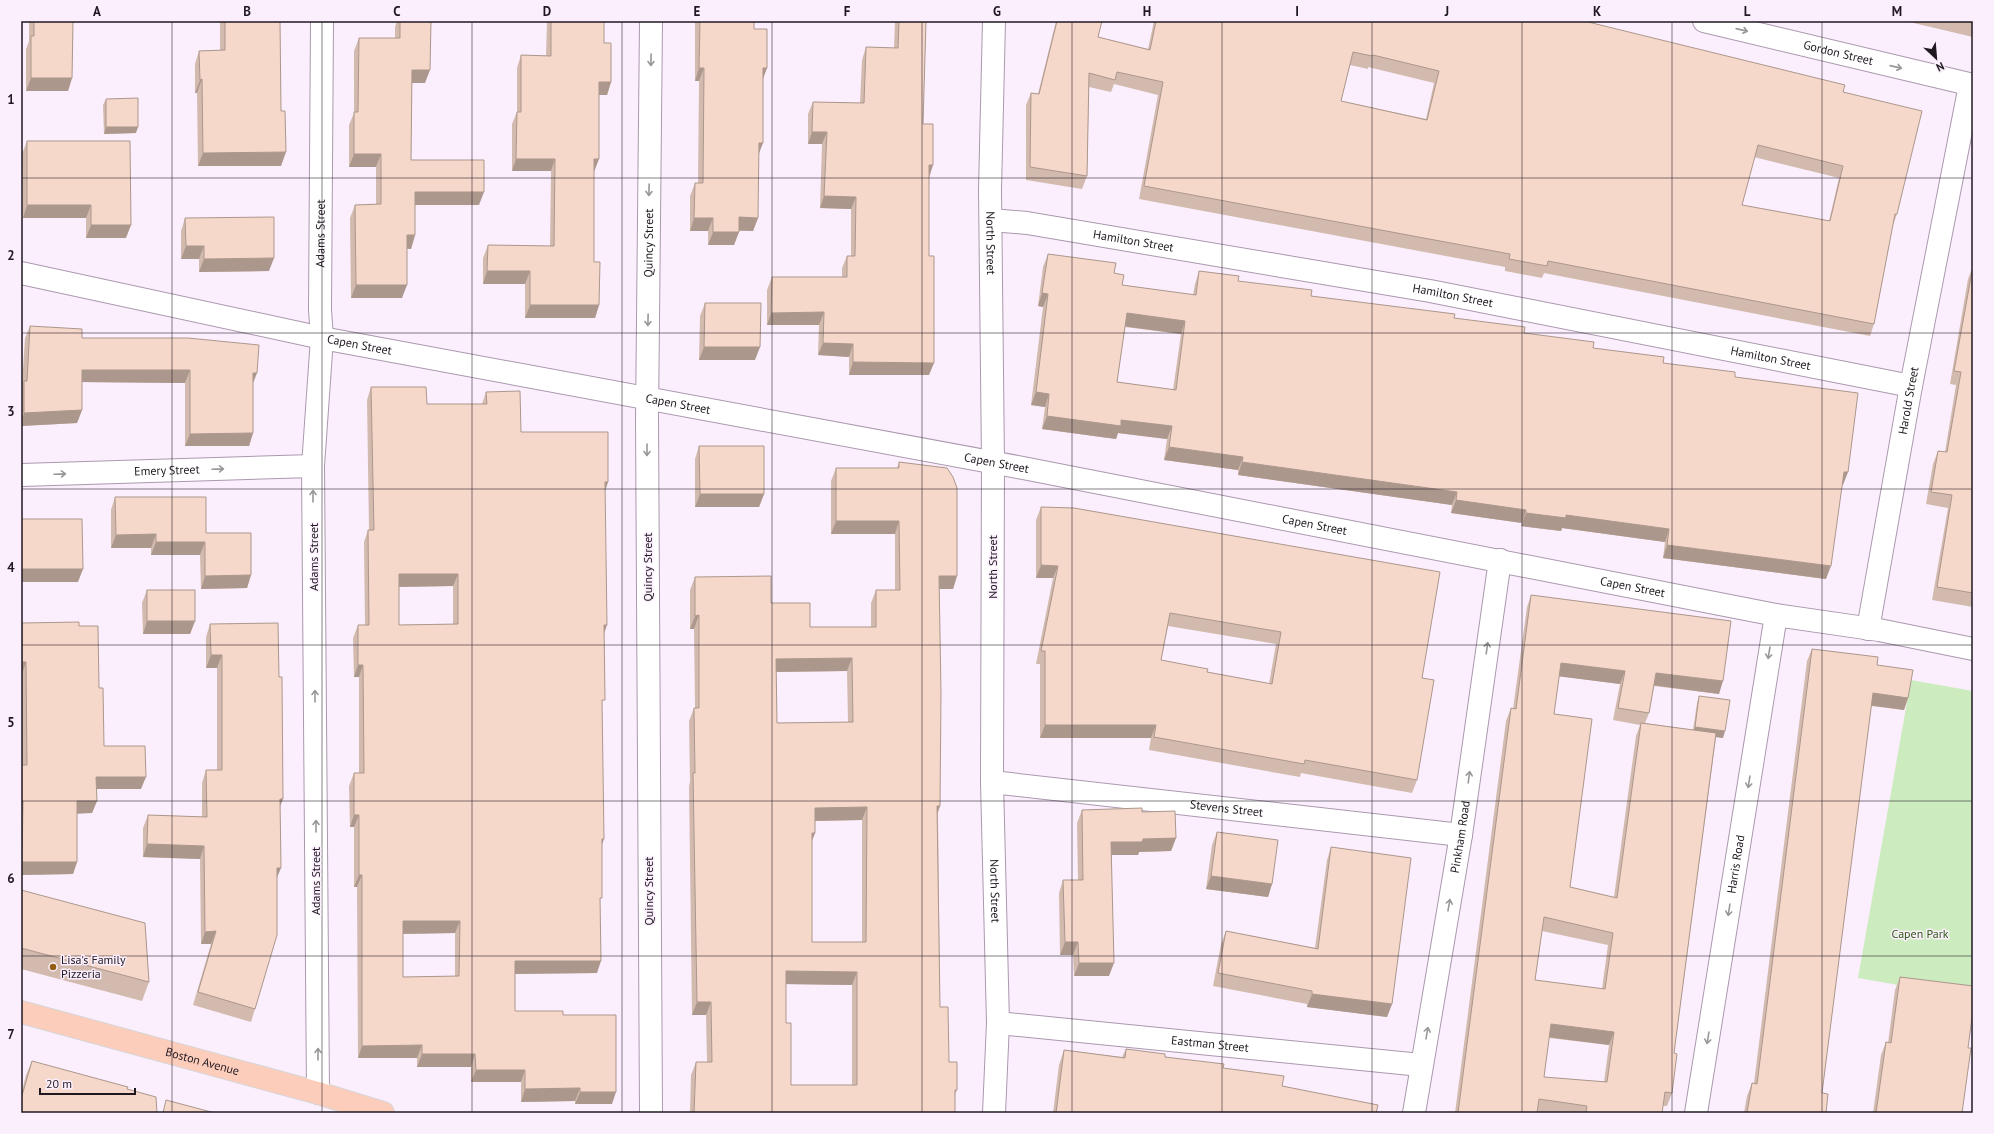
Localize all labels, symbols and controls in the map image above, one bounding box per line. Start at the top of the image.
text: A [93,3,101,20]
text: B [243,3,251,20]
text: C [393,3,401,20]
text: D [543,3,551,20]
text: E [694,3,701,20]
text: F [844,3,851,20]
text: G [993,3,1001,20]
text: H [1143,3,1151,20]
text: I [1295,3,1299,20]
text: J [1444,3,1449,20]
text: K [1593,3,1601,20]
text: L [1744,3,1751,20]
text: M [1892,3,1902,20]
one-way arrow [1735,27,1748,34]
street label: Gordon Street [1802,37,1875,68]
north arrow [1916,38,1956,78]
one-way arrow [647,53,654,66]
text: N [1934,59,1947,75]
one-way arrow [1889,63,1902,71]
text: 1 [7,91,15,108]
one-way arrow [645,183,653,196]
street label: Adams Street [312,199,328,268]
street label: Quincy Street [640,209,656,278]
street label: North Street [983,211,999,275]
street label: Hamilton Street [1092,226,1175,255]
text: 2 [7,247,15,264]
street label: Hamilton Street [1412,280,1494,310]
one-way arrow [644,313,652,326]
street label: Capen Street [326,331,393,358]
street label: Hamilton Street [1729,343,1812,373]
street label: Harold Street [1895,365,1922,435]
street label: Capen Street [644,390,712,417]
text: 3 [7,403,15,420]
one-way arrow [643,443,651,456]
street label: Capen Street [963,449,1030,476]
street label: Emery Street [134,461,200,479]
one-way arrow [211,465,224,473]
one-way arrow [53,470,66,478]
one-way arrow [309,490,317,503]
street label: Capen Street [1281,511,1348,538]
street label: Adams Street [306,523,321,591]
street label: Quincy Street [640,533,655,601]
street label: North Street [985,535,1000,599]
text: 4 [7,559,15,576]
street label: Capen Street [1599,573,1666,600]
one-way arrow [1483,642,1491,655]
one-way arrow [1765,646,1773,659]
one-way arrow [311,690,319,703]
text: 5 [7,714,15,731]
one-way arrow [1465,771,1473,784]
one-way arrow [1745,775,1753,788]
street label: Stevens Street [1189,796,1264,820]
street label: Pinkham Road [1447,800,1473,874]
one-way arrow [312,820,320,833]
street label: Harris Road [1723,834,1748,895]
street label: Adams Street [308,847,323,915]
street label: Quincy Street [641,857,656,925]
street label: North Street [987,859,1003,923]
text: 6 [7,870,15,887]
one-way arrow [1445,899,1453,912]
one-way arrow [1725,903,1733,916]
park label: Capen Park [1891,926,1949,941]
place label: Lisa's Family Pizzeria [61,952,126,981]
marker: Lisa's Family Pizzeria [48,962,58,972]
text: 7 [7,1026,15,1043]
one-way arrow [1423,1027,1431,1040]
one-way arrow [1704,1031,1712,1044]
street label: Eastman Street [1171,1032,1249,1055]
street label: Boston Avenue [164,1044,241,1078]
one-way arrow [314,1048,321,1061]
scale bar [40,1070,135,1096]
text: 20 m [46,1076,72,1091]

